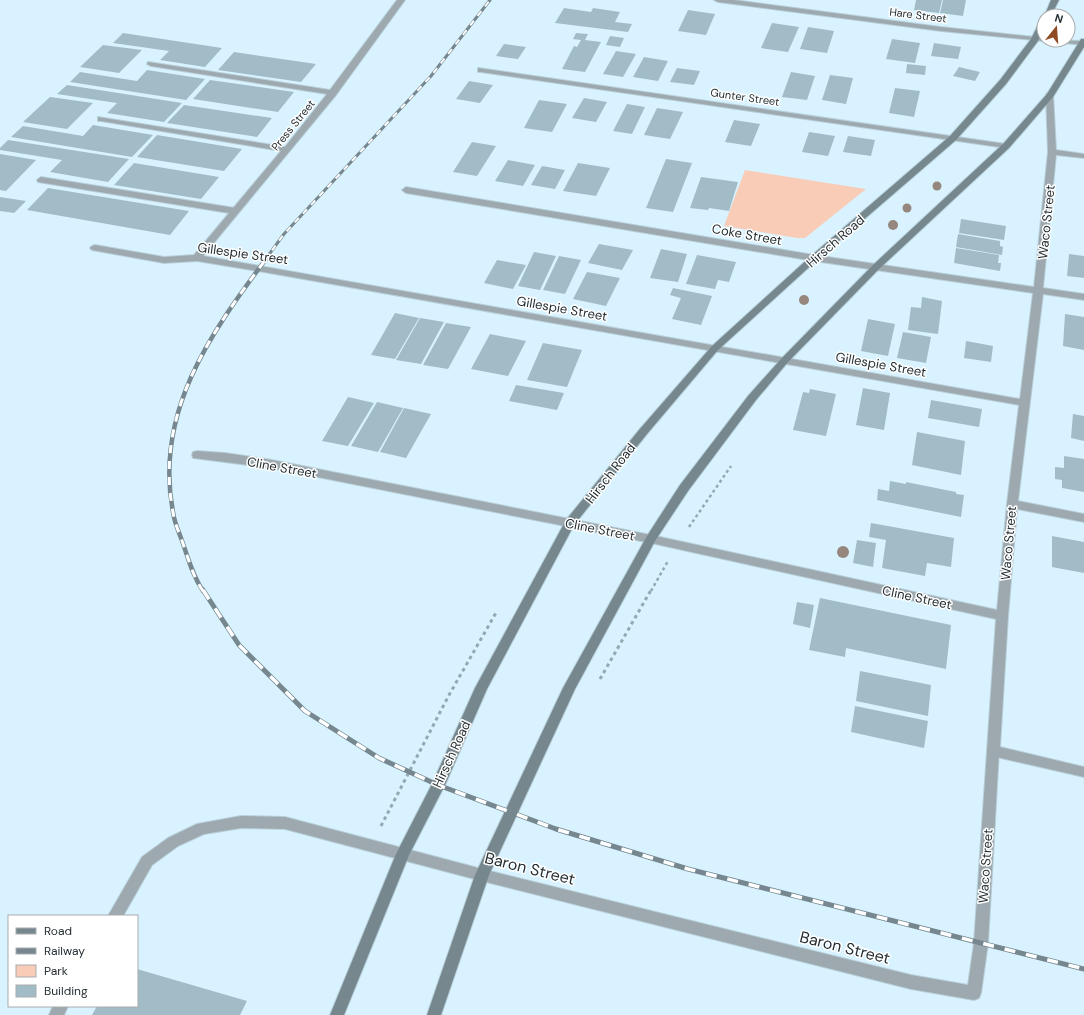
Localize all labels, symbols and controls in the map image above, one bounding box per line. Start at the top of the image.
street label: Hare Street [889,5,947,25]
north arrow [1036,8,1076,48]
text: N [1053,11,1065,26]
street label: Gunter Street [710,85,780,109]
street label: Press Street [268,97,318,153]
street label: Waco Street [1034,184,1059,260]
street label: Hirsch Road [803,211,868,271]
street label: Coke Street [711,220,783,249]
street label: Gillespie Street [196,239,289,268]
street label: Gillespie Street [515,292,609,325]
street label: Gillespie Street [834,348,928,381]
street label: Hirsch Road [582,440,639,507]
street label: Cline Street [246,453,318,482]
street label: Waco Street [997,505,1020,581]
street label: Cline Street [564,514,636,545]
street label: Cline Street [881,582,953,613]
street label: Hirsch Road [429,718,474,790]
street label: Waco Street [974,828,997,904]
street label: Baron Street [483,847,577,890]
legend [8,915,138,1007]
text: Road [44,923,72,939]
street label: Baron Street [798,926,892,969]
text: Railway [44,943,85,959]
text: Park [44,963,68,979]
text: Building [44,983,88,999]

